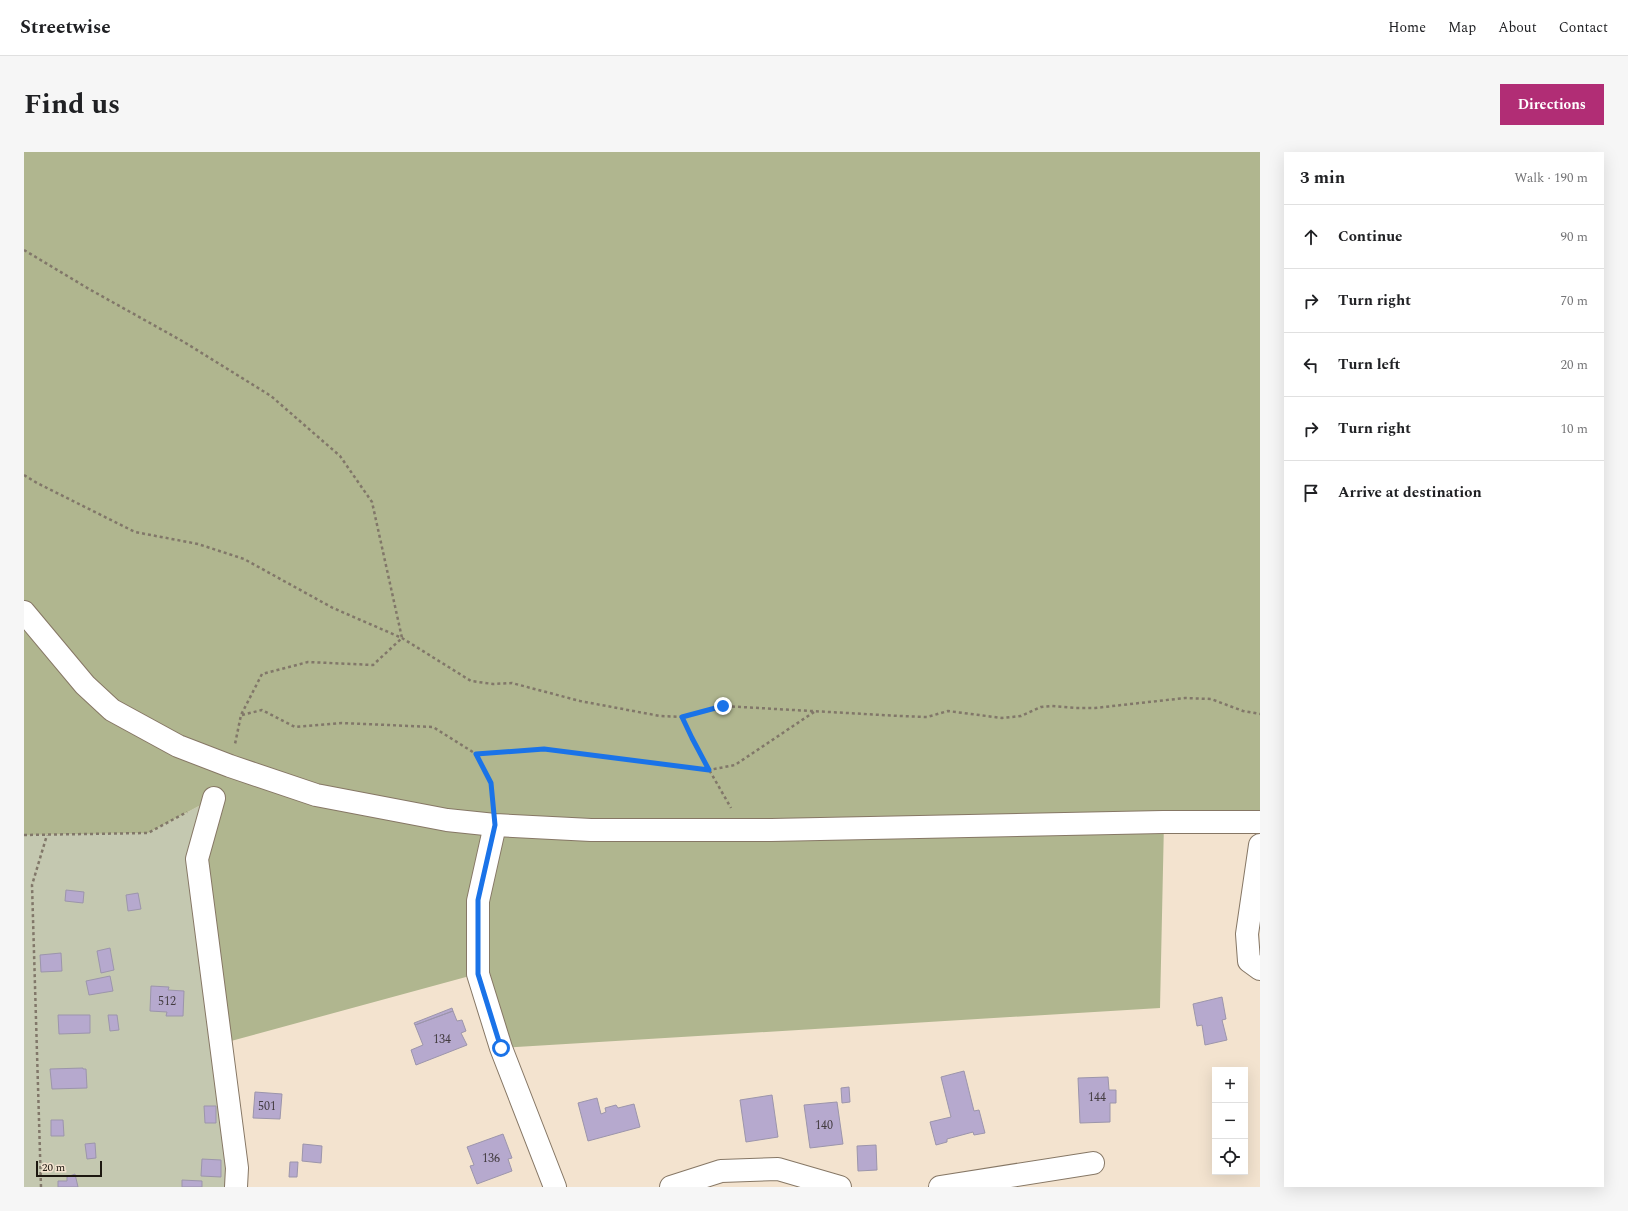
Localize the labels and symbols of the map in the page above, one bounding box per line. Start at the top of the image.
route end [714,697,732,715]
house number: 512 [158,992,176,1011]
house number: 134 [433,1030,451,1049]
route start [492,1039,510,1057]
house number: 144 [1088,1088,1106,1107]
house number: 501 [258,1097,276,1116]
house number: 140 [815,1116,833,1135]
house number: 136 [482,1149,500,1168]
scale bar [36,1159,102,1178]

